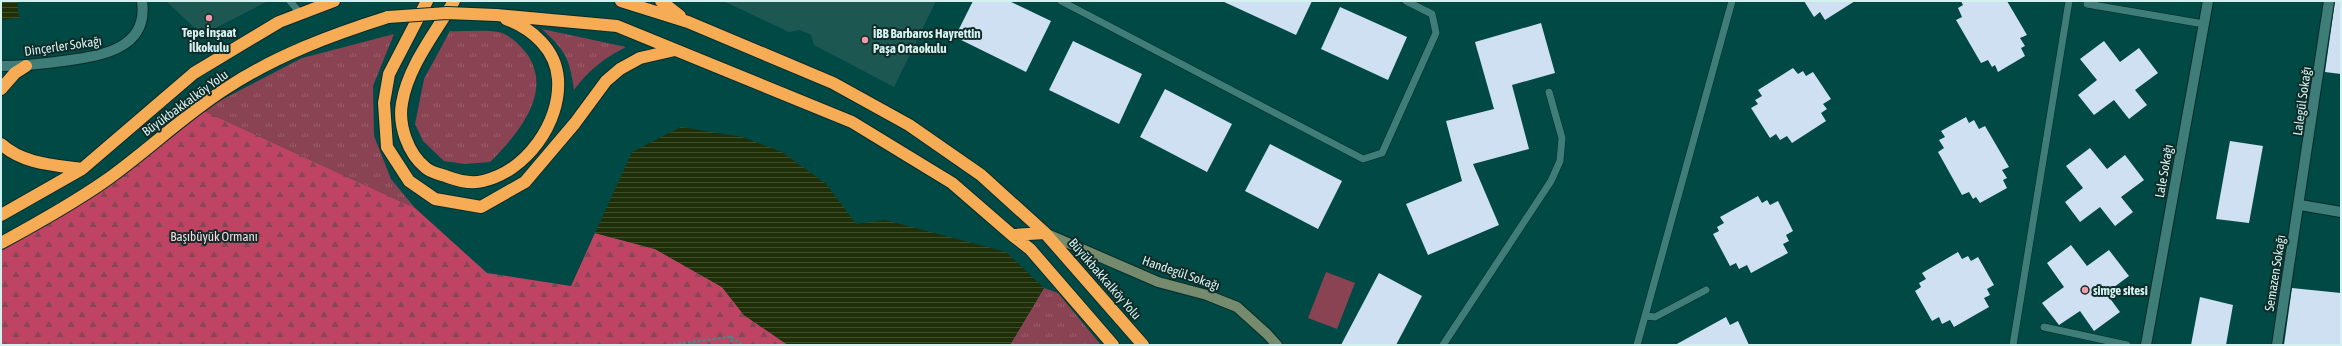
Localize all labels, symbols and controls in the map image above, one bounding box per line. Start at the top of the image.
marker: Tepe İnşaat İlkokulu [204,13,214,23]
place label: Tepe İnşaat İlkokulu [182,25,237,55]
place label: İBB Barbaros Hayrettin Paşa Ortaokulu [873,26,980,56]
street label: Dinçerler Sokağı [23,33,103,59]
marker: İBB Barbaros Hayrettin Paşa Ortaokulu [860,35,870,45]
street label: Lalegül Sokağı [2290,66,2314,136]
street label: Büyükbakkalköy Yolu [139,67,231,139]
street label: Lale Sokağı [2152,143,2176,199]
park label: Başıbüyük Ormanı [170,229,258,244]
street label: Semazen Sokağı [2262,234,2288,312]
street label: Büyükbakkalköy Yolu [1066,235,1144,323]
street label: Handegül Sokağı [1140,253,1222,293]
place label: simge sitesi [2093,283,2148,298]
marker: simge sitesi [2080,285,2090,295]

